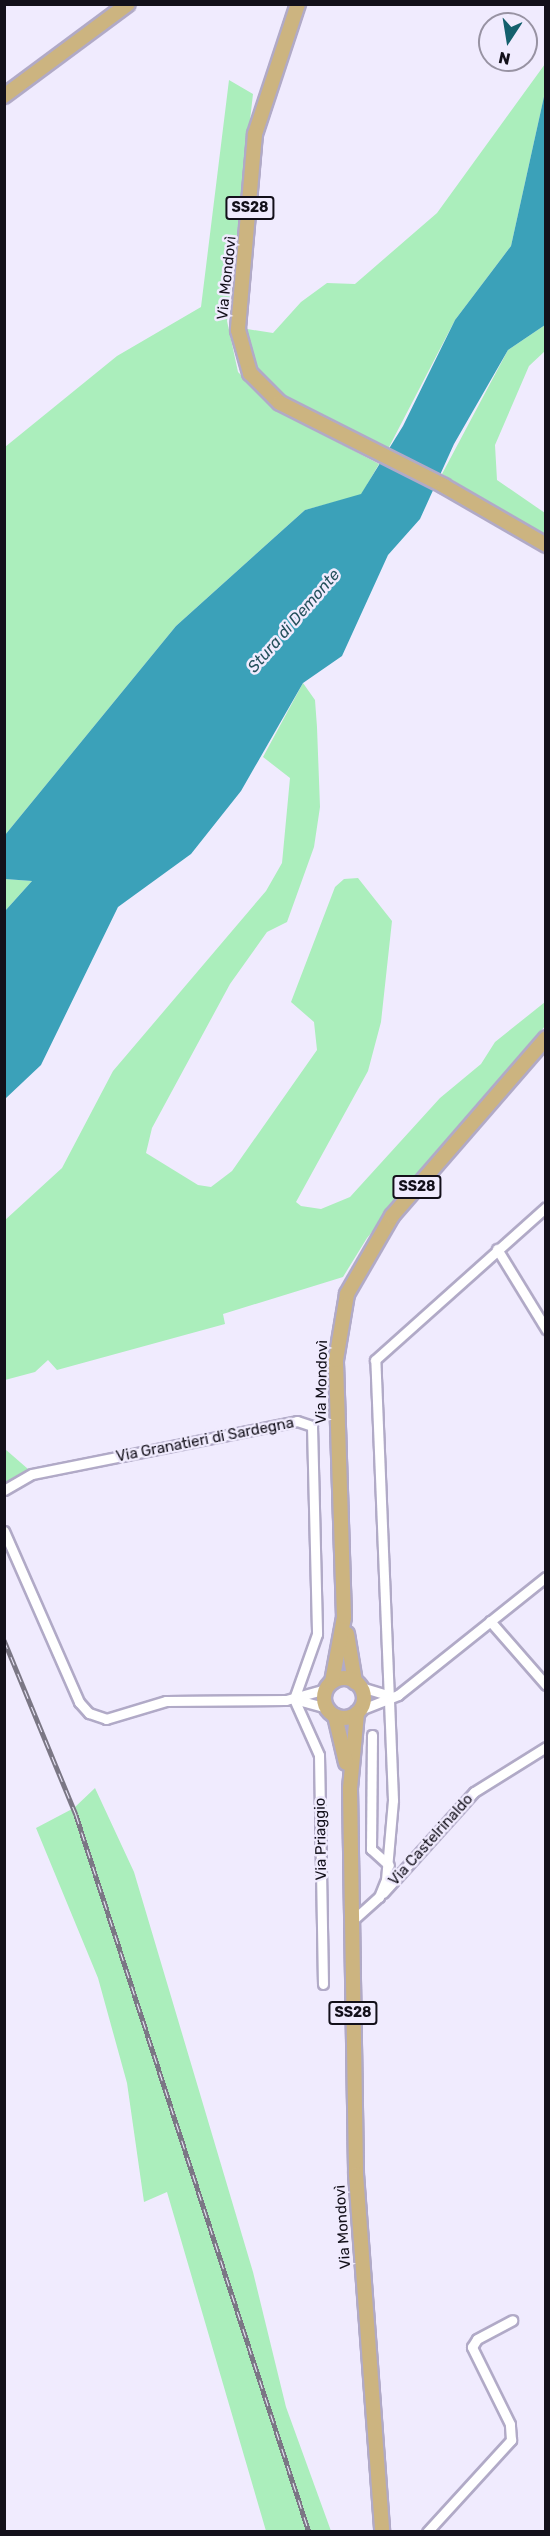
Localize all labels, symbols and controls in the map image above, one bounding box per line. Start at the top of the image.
north arrow [478,12,538,72]
text: N [497,48,512,69]
road number: SS28 [224,197,276,219]
street label: Via Mondovì [214,235,240,321]
water label: Stura di Demonte [244,565,344,677]
road number: SS28 [392,1176,442,1198]
street label: Via Mondovì [312,1340,332,1424]
street label: Via Granatieri di Sardegna [115,1414,295,1466]
street label: Via Castelrinaldo [385,1790,477,1890]
street label: Via Priaggio [311,1797,331,1881]
road number: SS28 [328,2002,378,2024]
street label: Via Mondovì [331,2184,355,2270]

